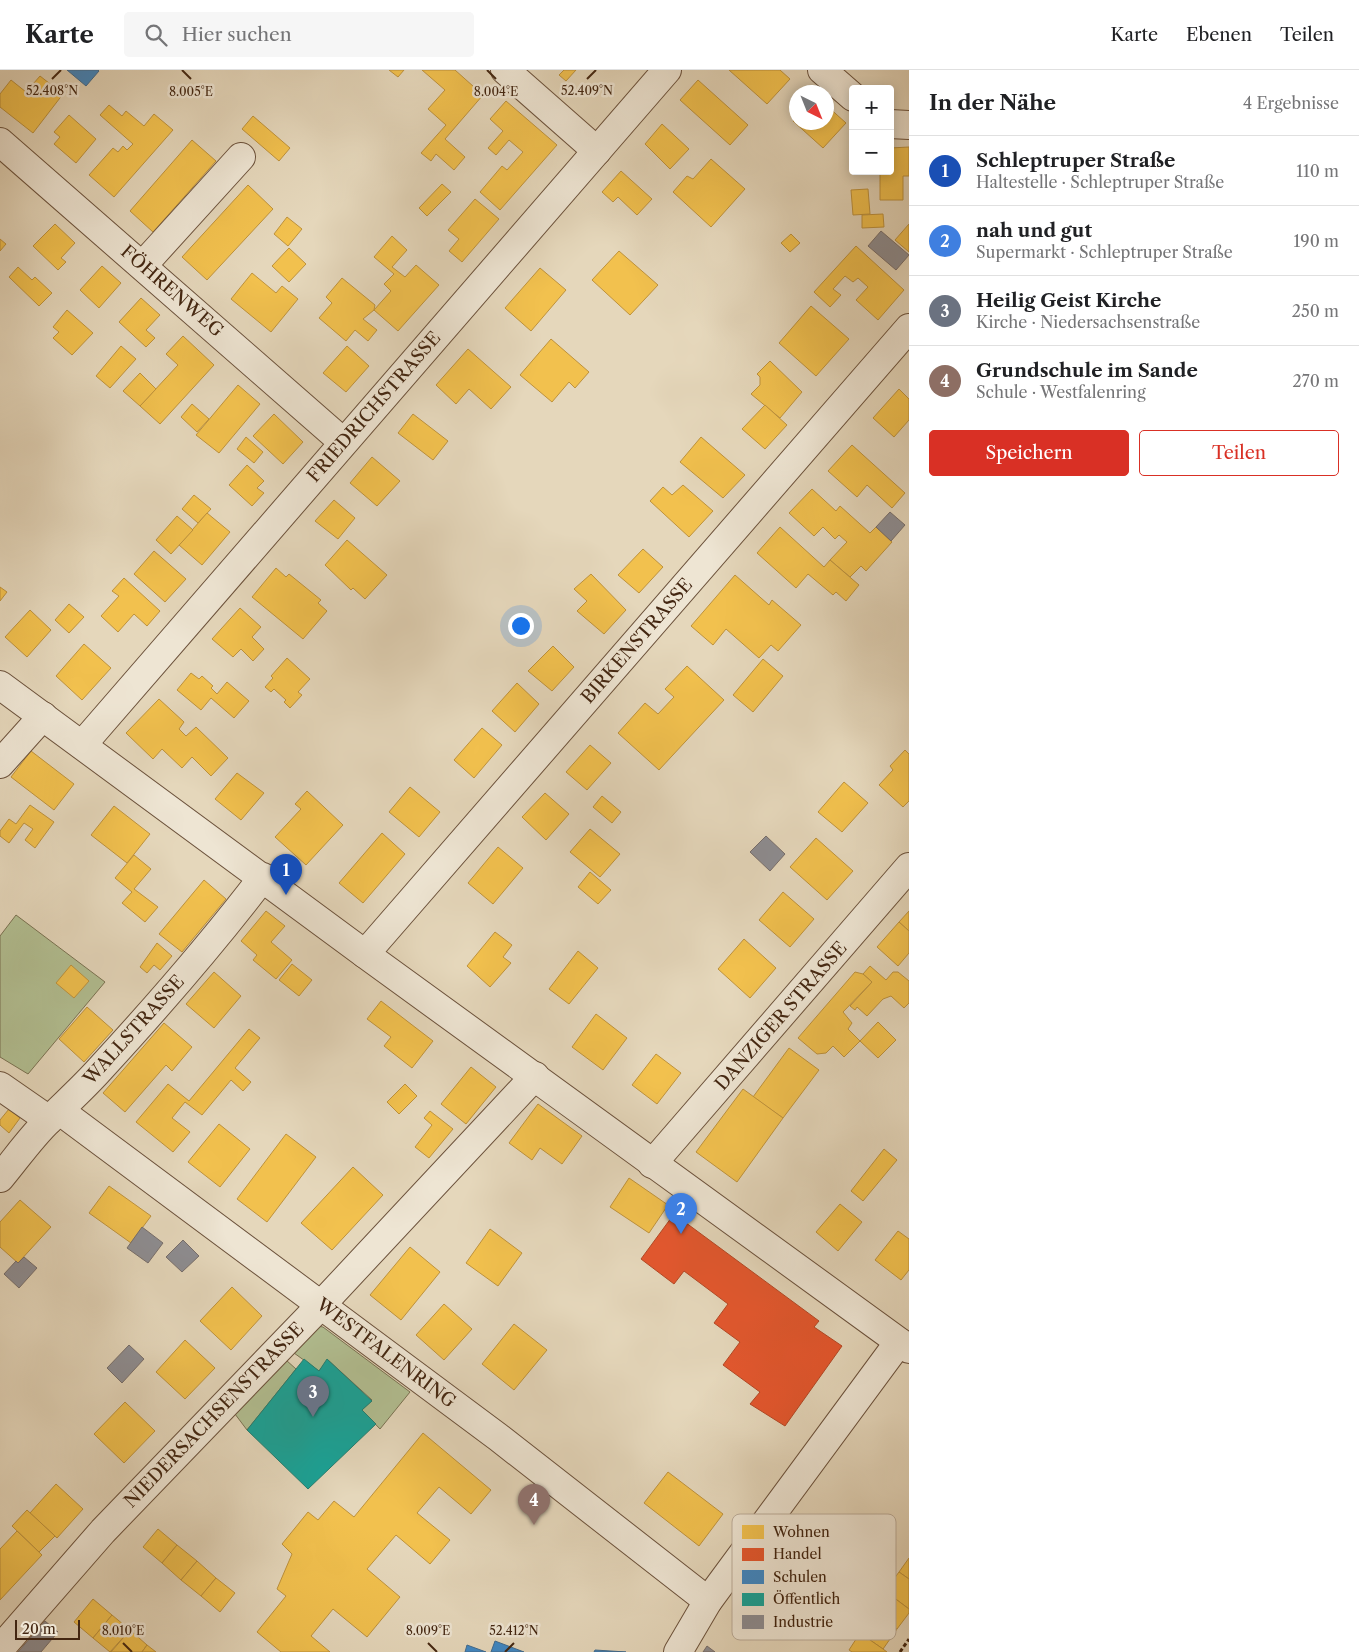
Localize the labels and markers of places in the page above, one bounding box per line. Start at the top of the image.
pin: 1 [270,854,302,895]
pin: 2 [665,1193,697,1234]
pin: 3 [297,1376,329,1417]
pin: 4 [518,1484,550,1525]

